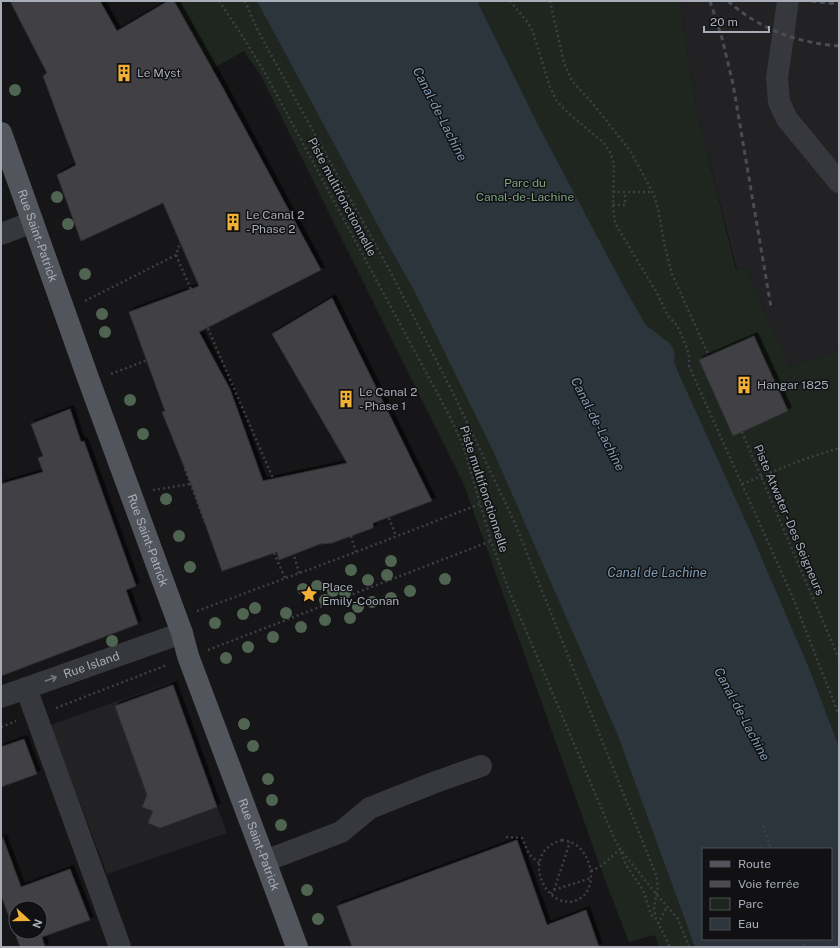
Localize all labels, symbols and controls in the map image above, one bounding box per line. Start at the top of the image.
scale bar [704,8,769,34]
text: 20 m [710,15,738,29]
building icon: Le Myst [114,63,134,83]
water label: Canal-de-Lachine [410,65,470,163]
place label: Le Myst [137,66,181,80]
street label: Piste multifonctionnelle [305,135,379,259]
park label: Parc du Canal-de-Lachine [476,176,574,204]
street label: Rue Saint-Patrick [15,187,60,284]
place label: Le Canal 2 - Phase 2 [246,208,304,236]
building icon: Le Canal 2 - Phase 2 [223,212,243,232]
water label: Canal-de-Lachine [568,375,628,473]
building icon: Hangar 1825 [734,375,754,395]
place label: Hangar 1825 [757,378,829,392]
place label: Le Canal 2 - Phase 1 [359,385,417,413]
building icon: Le Canal 2 - Phase 1 [336,389,356,409]
street label: Piste multifonctionnelle [457,424,511,554]
street label: Piste Atwater - Des Seigneurs [751,442,827,598]
street label: Rue Saint-Patrick [124,492,171,589]
water label: Canal de Lachine [607,565,707,580]
place label: Place Emily-Coonan [322,580,399,608]
place icon: Place Emily-Coonan [299,584,319,604]
street label: Rue Island [62,649,121,681]
water label: Canal-de-Lachine [711,665,773,763]
one-way arrow [44,674,56,682]
street label: Rue Saint-Patrick [235,797,283,893]
legend [702,848,832,940]
text: Route [738,857,771,871]
text: Voie ferrée [738,877,799,891]
text: Parc [738,897,763,911]
north arrow [8,900,48,940]
text: N [30,917,44,930]
text: Eau [738,917,759,931]

